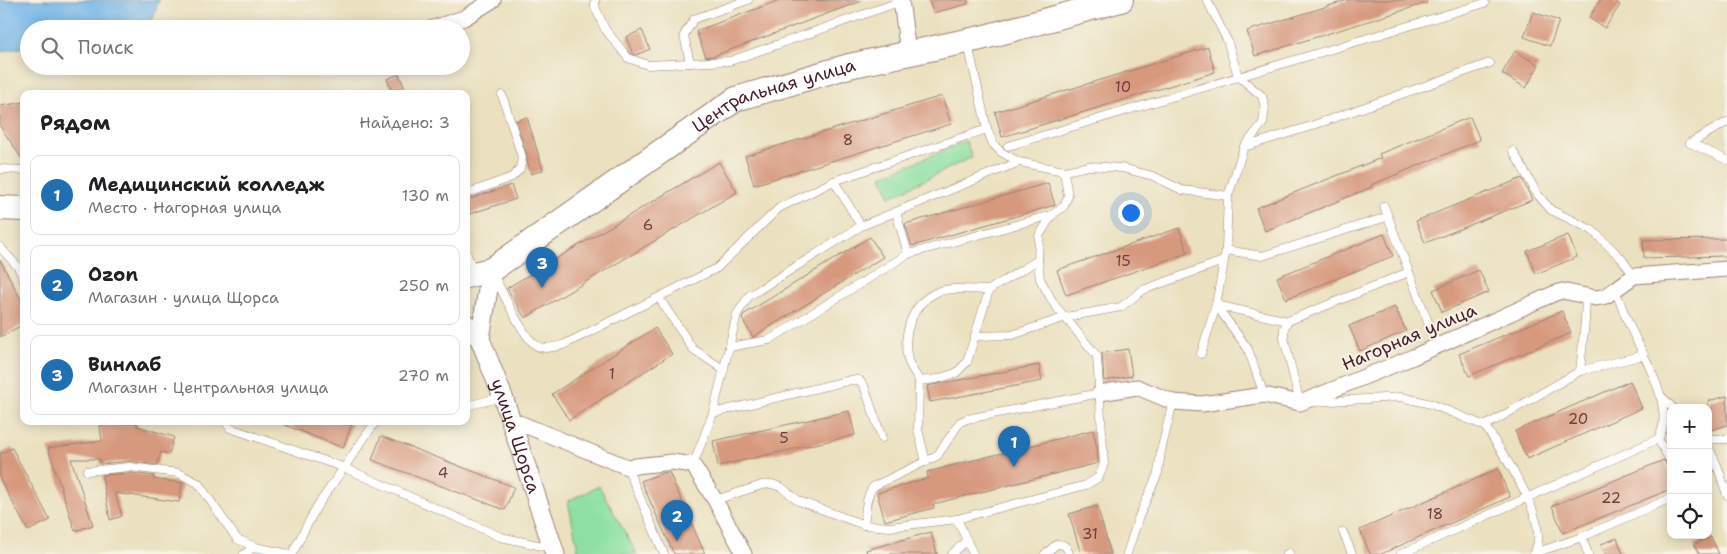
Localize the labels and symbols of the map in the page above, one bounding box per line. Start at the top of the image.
street label: Центральная улица [687,53,858,138]
house number: 10 [1115,77,1131,97]
house number: 8 [843,130,853,150]
your location [1118,200,1144,226]
house number: 6 [643,215,653,235]
pin: 3 [526,247,558,288]
house number: 15 [1115,251,1131,271]
street label: Нагорная улица [1338,298,1480,376]
house number: 1 [609,364,615,384]
street label: улица Щорса [485,375,546,496]
house number: 20 [1568,409,1588,429]
pin: 1 [998,426,1030,467]
house number: 5 [779,428,789,448]
house number: 4 [438,463,448,483]
house number: 22 [1601,488,1621,508]
pin: 2 [661,500,693,541]
house number: 18 [1427,504,1443,524]
house number: 31 [1082,524,1098,544]

